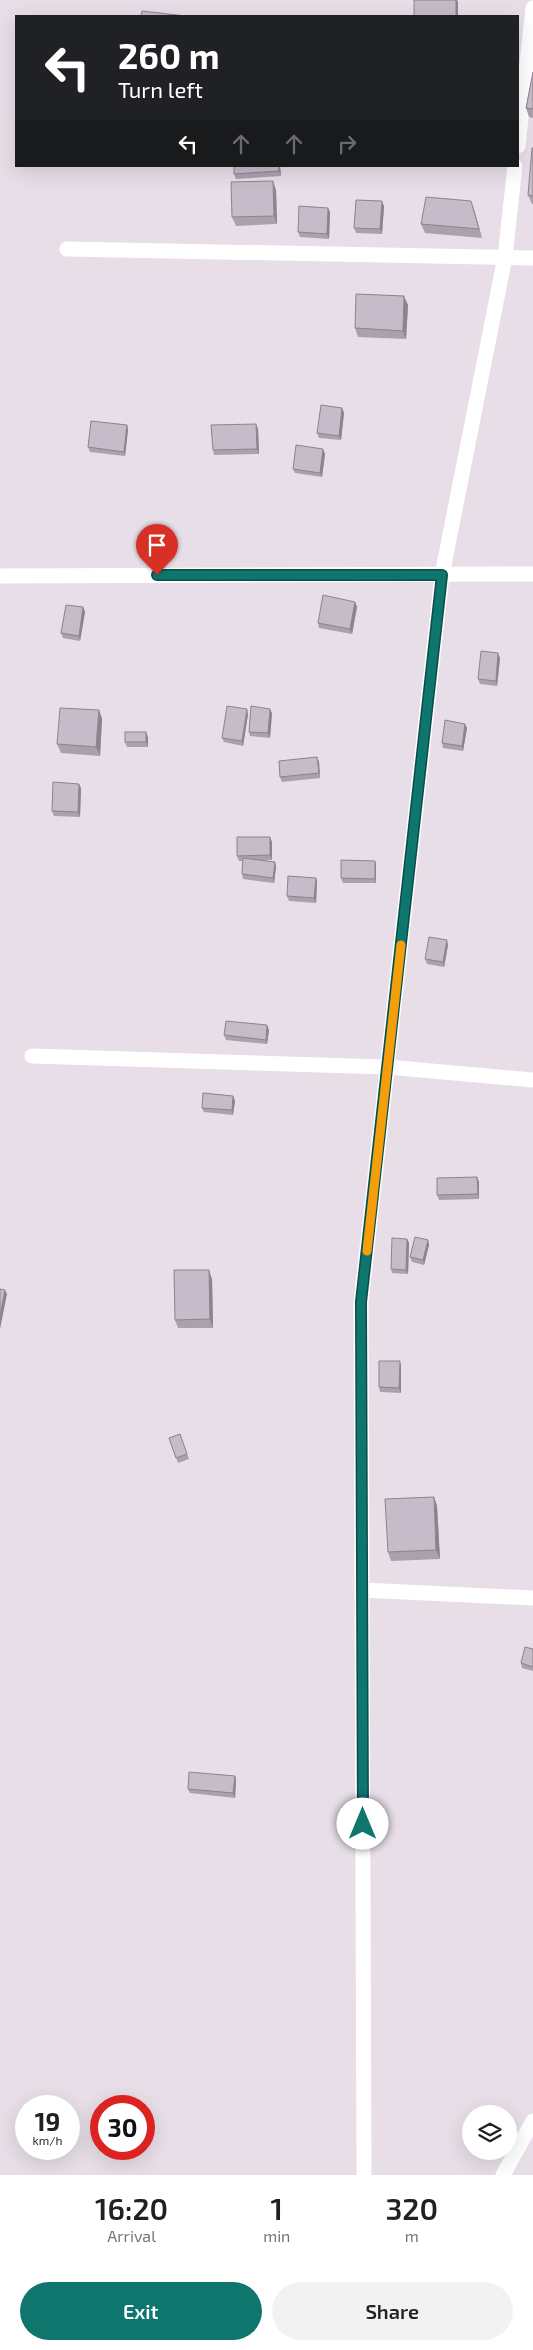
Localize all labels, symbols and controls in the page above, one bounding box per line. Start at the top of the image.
text: 260 m [118,34,219,76]
icon: left [35,35,100,100]
text: Turn left [118,76,203,102]
icon: left [174,130,202,158]
icon: ahead [227,130,255,158]
icon: ahead [280,130,308,158]
icon: right [333,130,361,158]
pin [136,524,178,575]
icon: arrive [143,531,171,559]
position arrow [336,1797,388,1849]
speed limit sign: 30 [90,2095,155,2160]
map controls [462,2105,517,2160]
button: layers [462,2105,517,2160]
text: 19 [35,2106,60,2136]
text: km/h [33,2133,62,2147]
text: 16:20 [95,2190,168,2226]
text: 1 [271,2190,283,2226]
text: 320 [385,2190,438,2226]
text: Arrival [107,2226,156,2245]
text: min [263,2226,290,2245]
text: m [405,2226,419,2245]
button: Exit [20,2282,262,2340]
button: Share [272,2282,513,2340]

